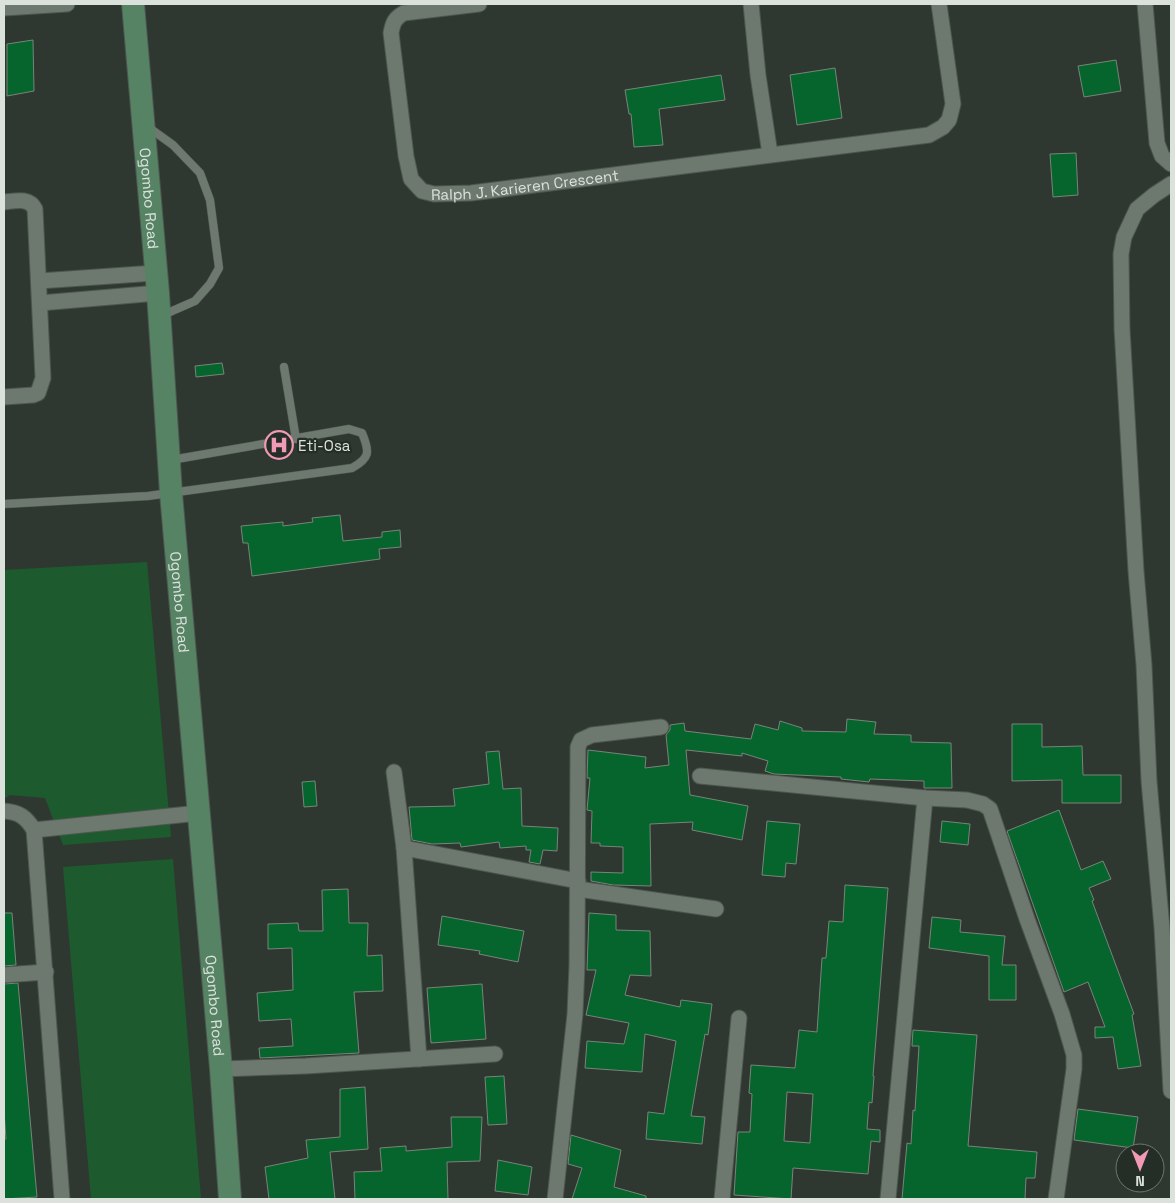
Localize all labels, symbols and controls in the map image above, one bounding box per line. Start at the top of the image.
street label: Ogombo Road [136,147,164,250]
street label: Ralph J. Karieren Crescent [431,165,620,204]
hospital icon: Eti-Osa [264,430,294,460]
place label: Eti-Osa [298,436,351,455]
street label: Ogombo Road [167,551,194,653]
street label: Ogombo Road [202,954,229,1057]
north arrow [1115,1143,1165,1193]
text: N [1135,1172,1145,1190]

